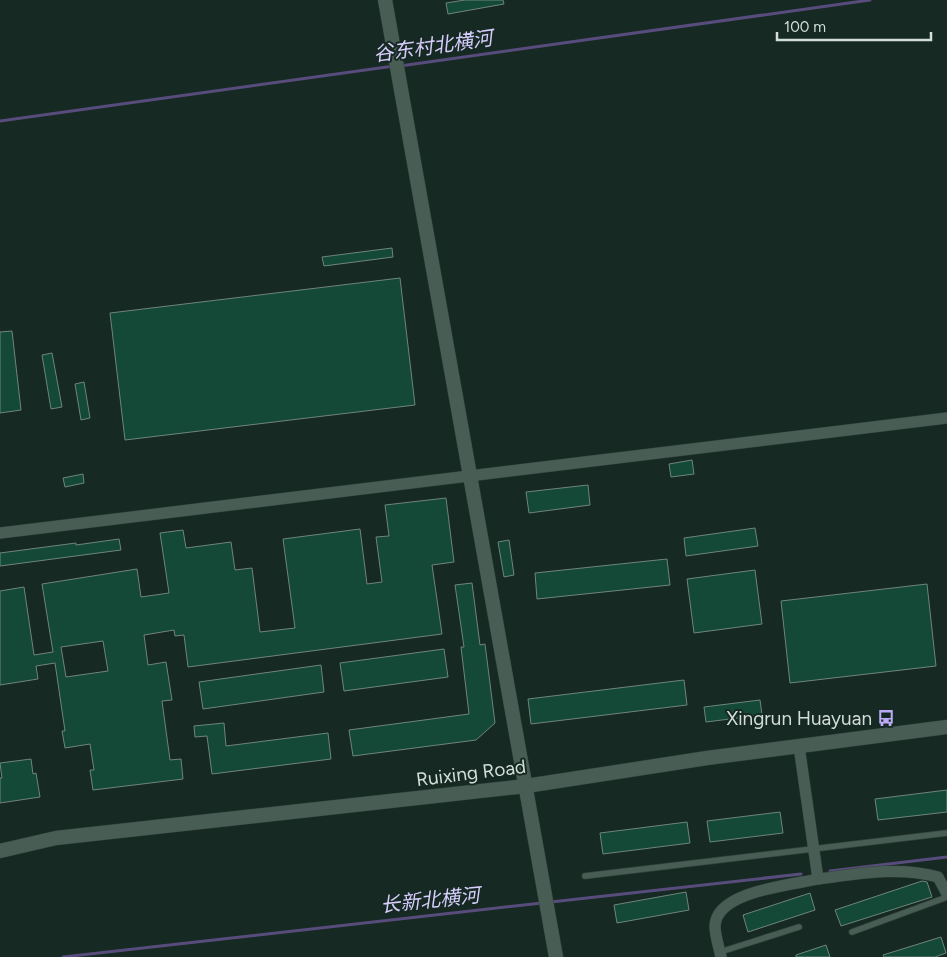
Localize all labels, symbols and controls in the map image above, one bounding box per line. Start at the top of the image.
scale bar [777,10,931,42]
text: 100 m [784,18,826,36]
water label: 谷东村北横河 [372,25,498,66]
place label: Xingrun Huayuan [727,707,872,730]
bus stop icon: Xingrun Huayuan [876,708,896,728]
street label: Ruixing Road [415,755,527,791]
water label: 长新北横河 [379,882,485,917]

